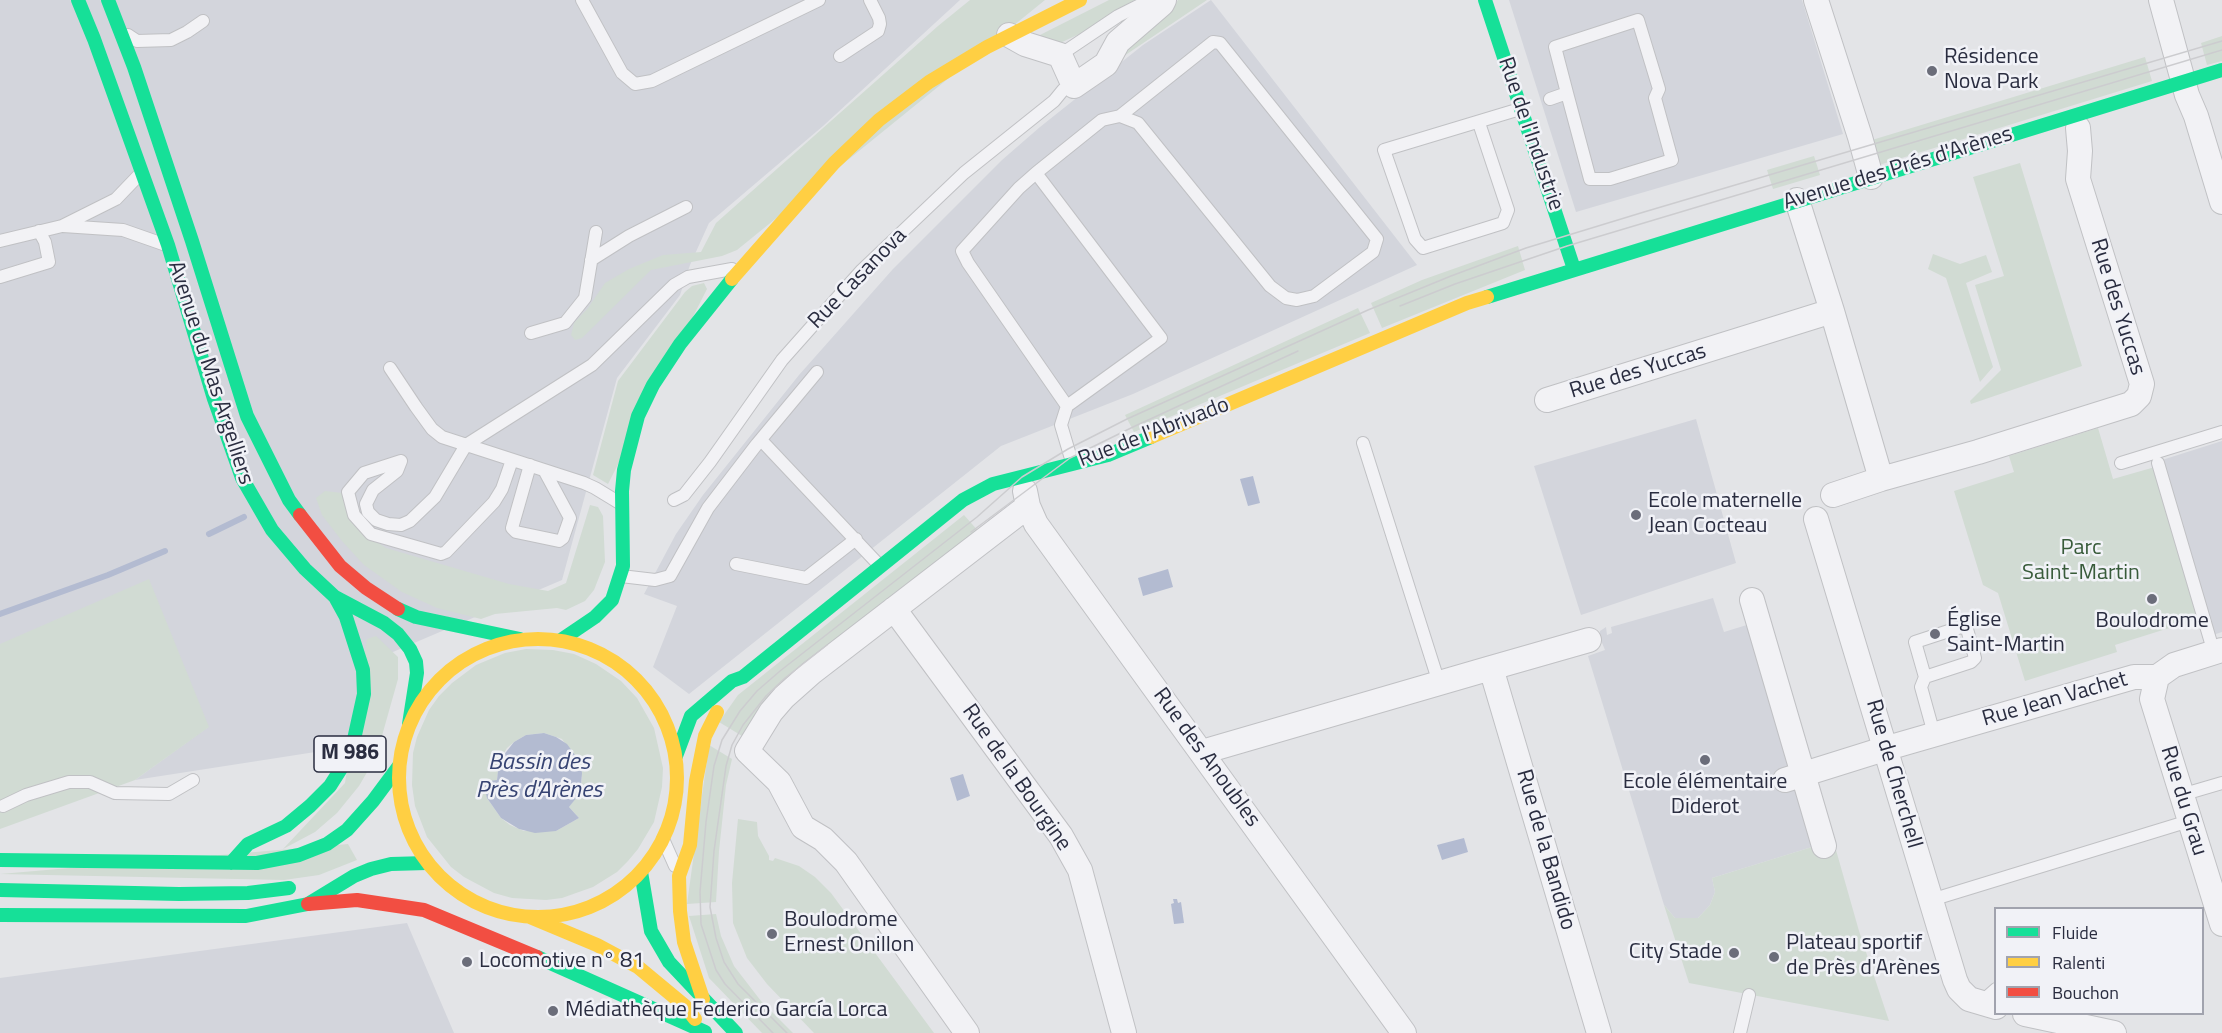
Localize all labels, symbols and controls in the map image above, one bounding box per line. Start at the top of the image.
place label: Résidence Nova Park [1944,45,2039,96]
street label: Rue de l'Industrie [1491,54,1569,214]
marker: Résidence Nova Park [1925,64,1939,78]
street label: Avenue des Prés d'Arènes [1780,122,2016,216]
street label: Rue Casanova [803,223,913,335]
street label: Rue des Yuccas [2084,236,2150,378]
street label: Avenue du Mas Argelliers [161,258,259,488]
street label: Rue des Yuccas [1567,339,1709,405]
street label: Rue de l'Abrivado [1075,392,1233,474]
place label: Ecole maternelle Jean Cocteau [1648,489,1802,540]
marker: Ecole maternelle Jean Cocteau [1629,508,1643,522]
park label: Parc Saint-Martin [2022,536,2140,588]
marker: Boulodrome [2145,592,2159,606]
place label: Église Saint-Martin [1947,608,2065,660]
place label: Boulodrome [2095,609,2209,635]
marker: Église Saint-Martin [1928,627,1942,641]
street label: Rue Jean Vachet [1979,667,2131,733]
street label: Rue des Anoubles [1147,683,1265,833]
street label: Rue de Cherchell [1859,697,1927,851]
street label: Rue de la Bourgine [956,700,1076,856]
road number: M 986 [314,736,386,772]
street label: Rue du Grau [2154,743,2212,859]
water label: Bassin des Près d'Arènes [476,749,602,805]
marker: Ecole élémentaire Diderot [1698,753,1712,767]
street label: Rue de la Bandido [1509,767,1581,933]
place label: Ecole élémentaire Diderot [1623,770,1787,822]
legend [1994,907,2204,1015]
place label: Boulodrome Ernest Onillon [784,908,914,960]
text: Fluide [2052,919,2098,946]
marker: Boulodrome Ernest Onillon [765,927,779,941]
place label: Plateau sportif de Près d'Arènes [1786,931,1940,982]
place label: City Stade [1629,940,1722,966]
marker: City Stade [1727,946,1741,960]
place label: Locomotive n° 81 [479,949,645,975]
text: Ralenti [2052,949,2105,976]
marker: Plateau sportif de Près d'Arènes [1767,950,1781,964]
marker: Locomotive n° 81 [460,955,474,969]
text: Bouchon [2052,979,2119,1006]
place label: Médiathèque Federico García Lorca [565,998,887,1024]
marker: Médiathèque Federico García Lorca [546,1004,560,1018]

